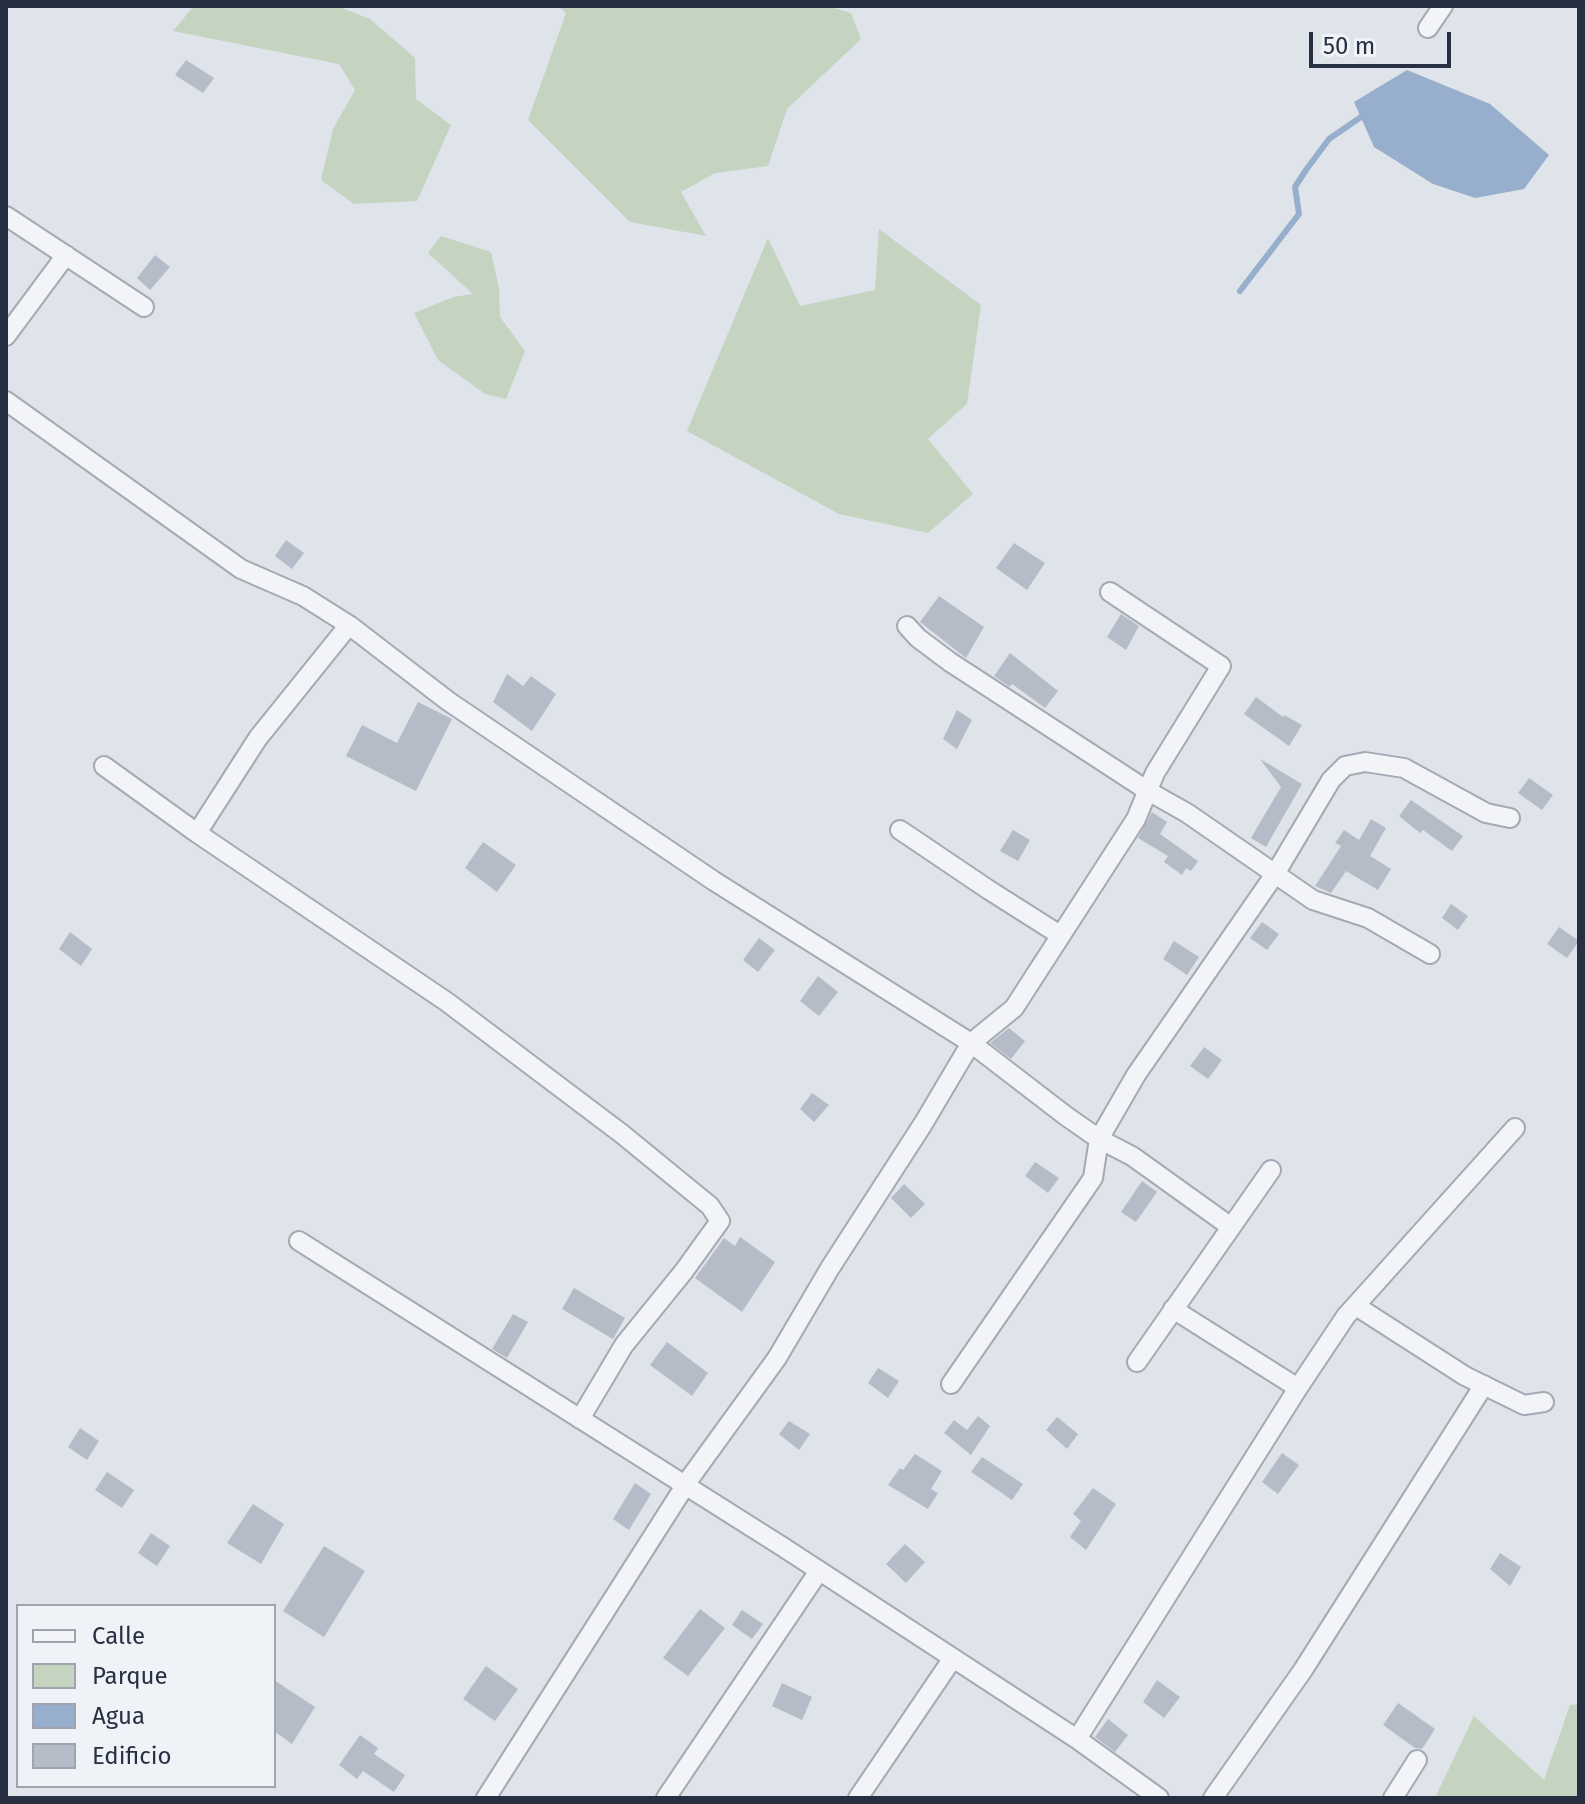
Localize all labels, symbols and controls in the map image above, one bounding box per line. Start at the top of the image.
scale bar [1313,16,1455,66]
text: 50 m [1323,32,1375,60]
legend [16,1604,276,1788]
text: Calle [92,1622,145,1650]
text: Parque [92,1662,168,1690]
text: Agua [92,1702,145,1730]
text: Edificio [92,1742,172,1770]

